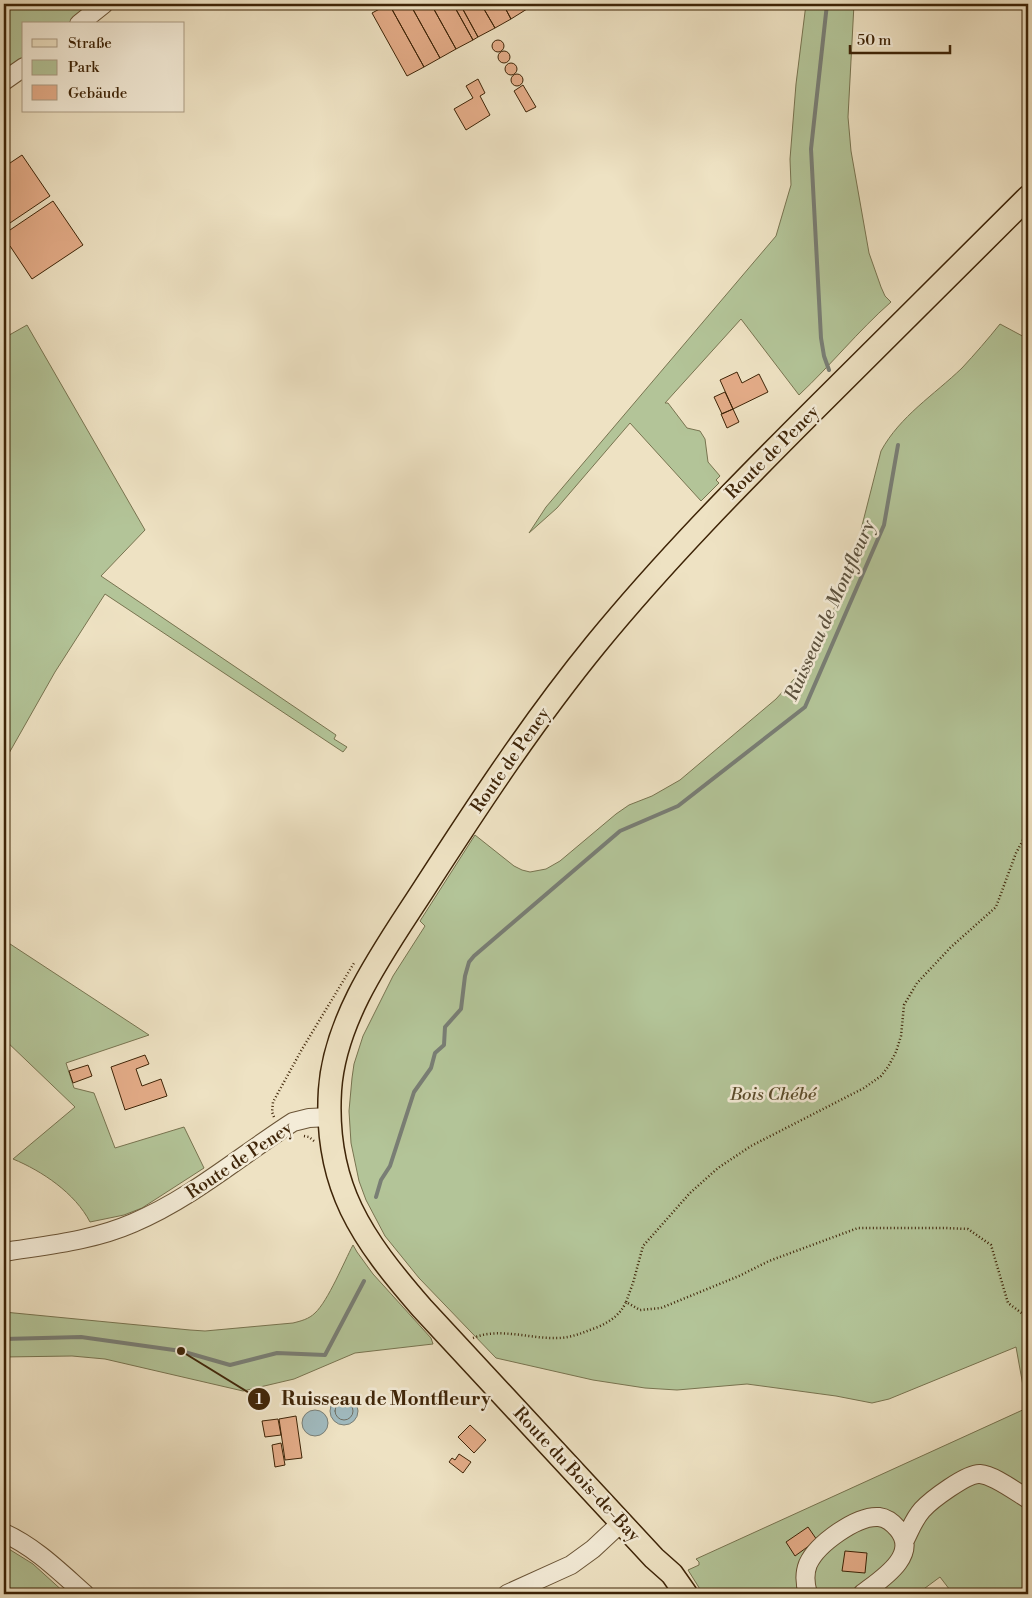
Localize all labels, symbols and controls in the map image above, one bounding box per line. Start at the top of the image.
legend [22,22,185,112]
scale bar [850,22,950,54]
text: 50 m [857,31,891,50]
text: Straße [68,34,112,53]
text: Park [68,58,100,77]
text: Gebäude [68,84,127,103]
street label: Route de Peney [721,400,824,504]
water label: Ruisseau de Montfleury [779,515,881,705]
street label: Route de Peney [466,703,555,817]
park label: Bois Chébé [729,1083,818,1106]
street label: Route de Peney [182,1116,297,1204]
callout: Ruisseau de Montfleury [247,1382,501,1416]
text: Ruisseau de Montfleury [281,1387,491,1411]
text: 1 [255,1390,263,1409]
street label: Route du Bois-de-Bay [508,1402,645,1547]

